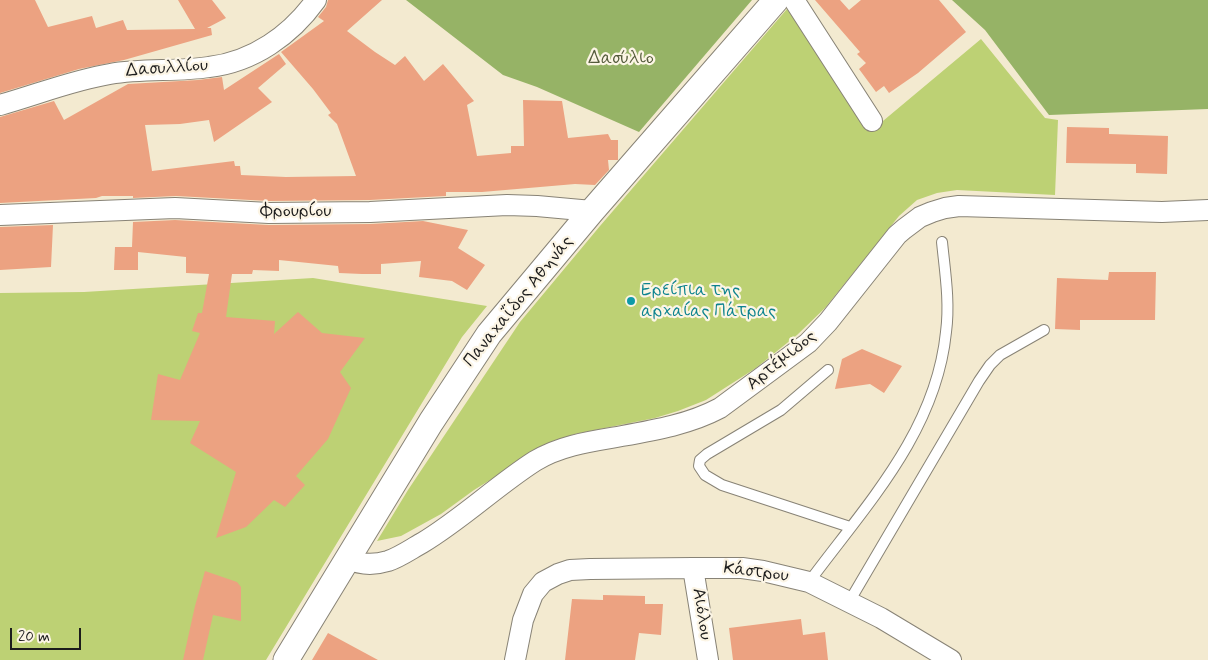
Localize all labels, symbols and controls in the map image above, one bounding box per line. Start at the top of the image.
park label: Δασύλιο [588,48,654,70]
street label: Δασυλλίου [125,55,209,83]
street label: Φρουρίου [261,201,331,223]
street label: Παναχαΐδος Αθηνάς [459,232,579,372]
place label: Ερείπια της αρχαίας Πάτρας [641,280,776,322]
marker: Ερείπια της αρχαίας Πάτρας [625,295,637,307]
street label: Αρτέμιδος [743,326,821,396]
street label: Κάστρου [722,558,790,588]
street label: Αιόλου [686,586,716,642]
scale bar [12,618,84,650]
text: 20 m [18,627,50,647]

